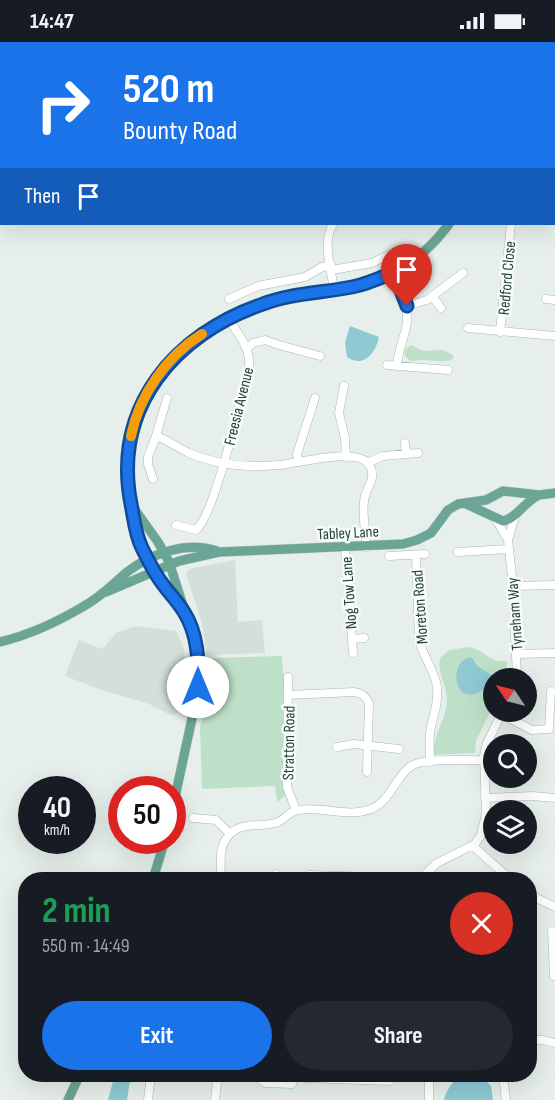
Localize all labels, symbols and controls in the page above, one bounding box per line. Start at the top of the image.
text: 14:47 [30,8,73,35]
text: 520 m [123,64,214,115]
icon: right [24,66,102,144]
text: Bounty Road [123,115,237,147]
icon: arrive [72,180,105,213]
text: Then [24,183,60,210]
street label: Redford Close [495,240,520,316]
pin [381,244,432,306]
icon: arrive [390,253,423,286]
street label: Freesia Avenue [221,365,258,447]
street label: Tabley Lane [317,522,379,545]
street label: Nog Tow Lane [337,556,362,630]
street label: Moreton Road [408,569,433,645]
street label: Tyneham Way [503,577,528,651]
position arrow [166,655,230,719]
north arrow [483,668,537,722]
map controls [483,668,537,854]
street label: Stratton Road [279,706,300,780]
button: search [483,734,537,788]
speed limit sign: 50 [108,776,186,854]
text: 40 [43,790,71,826]
button: layers [483,800,537,854]
text: km/h [44,821,70,840]
text: 2 min [42,890,111,933]
button: close [450,892,513,955]
text: 550 m · 14:49 [42,934,130,958]
button: Exit [42,1001,272,1070]
button: Share [284,1001,513,1070]

